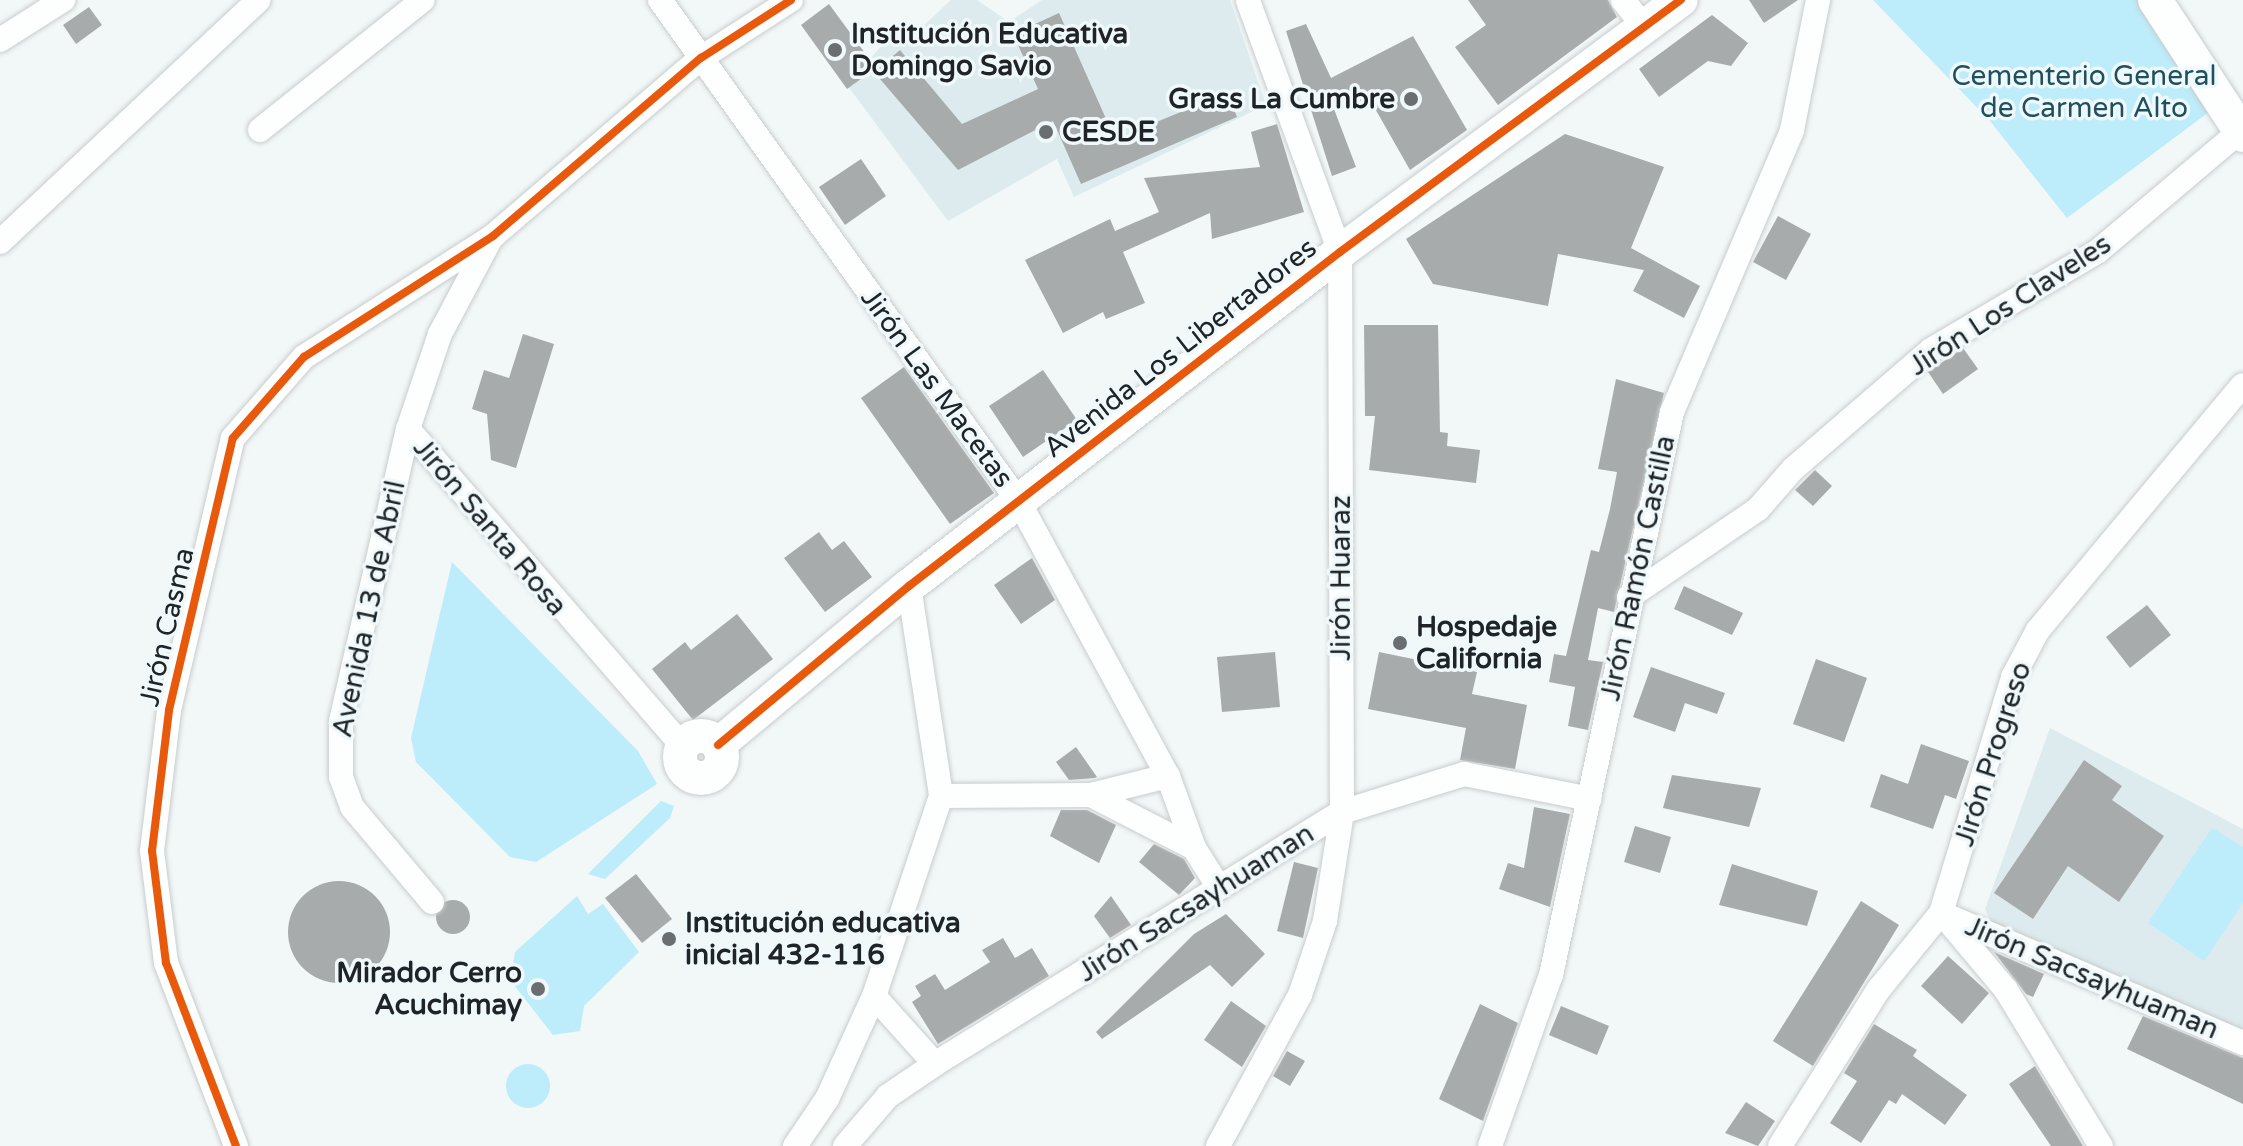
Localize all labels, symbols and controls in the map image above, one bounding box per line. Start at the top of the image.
place label: Institución Educativa Domingo Savio [851,17,1128,83]
marker: Institución Educativa Domingo Savio [826,41,844,59]
park label: Cementerio General de Carmen Alto [1952,59,2216,125]
place label: Grass La Cumbre [1168,82,1395,116]
marker: Grass La Cumbre [1402,90,1420,108]
place label: CESDE [1062,115,1155,149]
marker: CESDE [1037,123,1055,141]
street label: Jirón Los Claveles [1903,227,2117,383]
street label: Avenida Los Libertadores [1037,231,1323,465]
street label: Jirón Las Macetas [854,282,1020,494]
street label: Jirón Santa Rosa [406,431,574,623]
street label: Jirón Ramón Castilla [1593,432,1683,704]
street label: Avenida 13 de Abril [325,478,413,740]
street label: Jirón Huaraz [1324,495,1358,661]
street label: Jirón Casma [132,544,202,710]
place label: Hospedaje California [1416,610,1557,676]
marker: Hospedaje California [1391,634,1409,652]
street label: Jirón Progreso [1947,658,2039,850]
street label: Jirón Sacsayhuaman [1072,817,1320,989]
place label: Institución educativa inicial 432-116 [685,906,961,972]
street label: Jirón Sacsayhuaman [1960,909,2224,1047]
marker: Institución educativa inicial 432-116 [660,930,678,948]
place label: Mirador Cerro Acuchimay [336,956,522,1022]
marker: Mirador Cerro Acuchimay [529,980,547,998]

